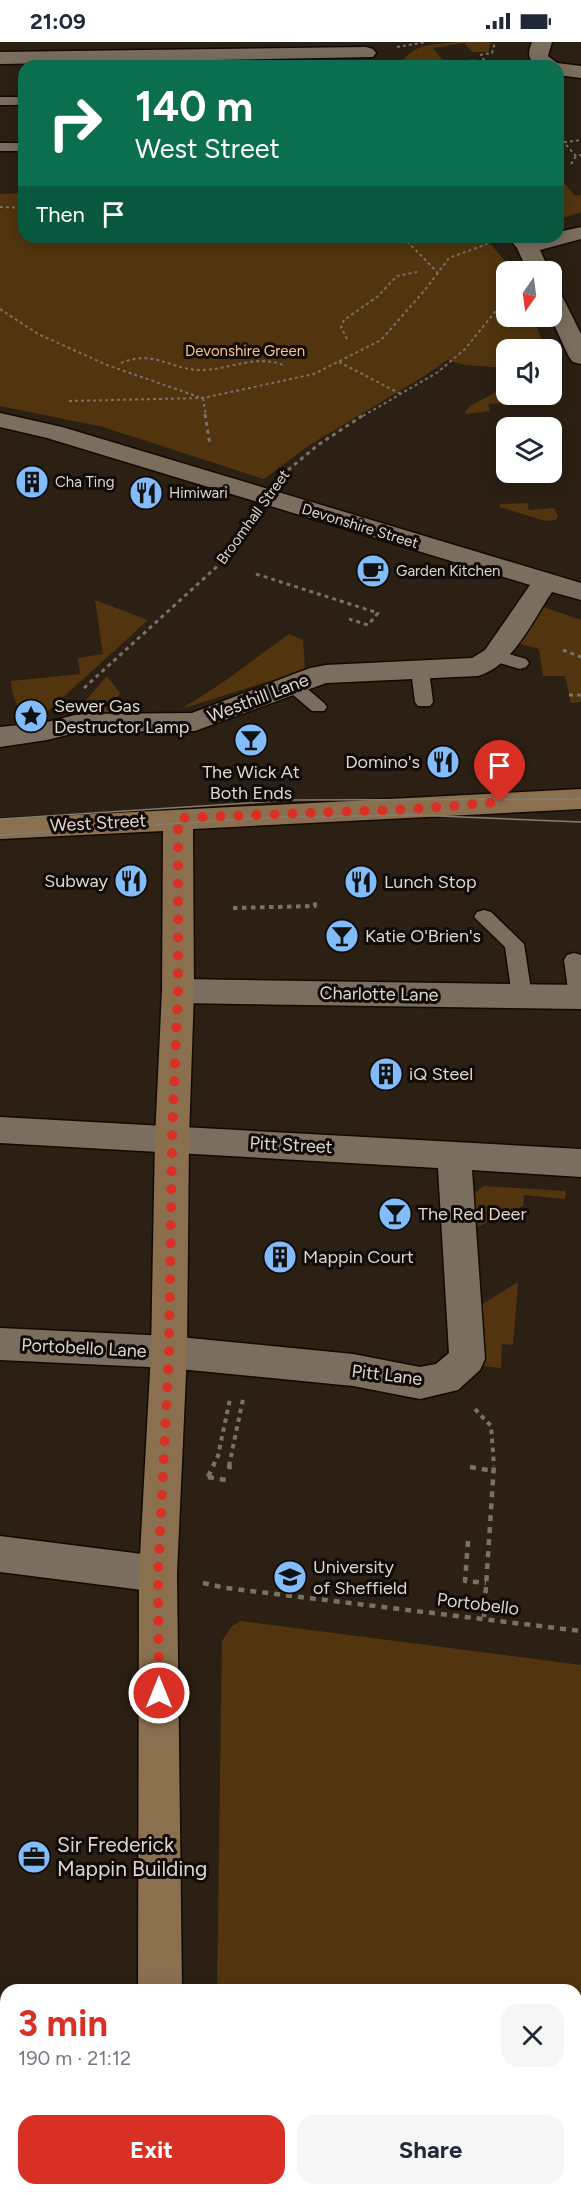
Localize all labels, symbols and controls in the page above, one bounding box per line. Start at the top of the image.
text: 21:09 [30,8,86,35]
text: 140 m [135,81,253,132]
icon: right [36,84,114,162]
text: West Street [135,132,280,165]
icon: arrive [97,198,130,231]
text: Then [36,201,85,228]
north arrow [496,261,562,327]
map controls [496,261,562,483]
button: sound [496,339,562,405]
park label: Devonshire Green [185,342,305,360]
button: layers [496,417,562,483]
building icon: Cha Ting [14,464,50,500]
street label: Broomhall Street [213,466,294,568]
place label: Cha Ting [55,473,114,491]
restaurant icon: Himiwari [128,475,164,511]
place label: Himiwari [169,484,228,502]
street label: Devonshire Street [300,500,421,552]
cafe icon: Garden Kitchen [355,553,391,589]
place label: Garden Kitchen [396,562,500,580]
street label: Westhill Lane [204,669,312,727]
place label: Sewer Gas Destructor Lamp [54,695,190,738]
place icon: Sewer Gas Destructor Lamp [13,698,49,734]
bar icon: The Wick At Both Ends [233,722,269,758]
pin [474,740,525,802]
restaurant icon: Domino's [425,744,461,780]
icon: arrive [483,749,516,782]
place label: Domino's [345,751,420,773]
place label: The Wick At Both Ends [202,761,300,804]
street label: West Street [49,809,147,837]
restaurant icon: Subway [113,863,149,899]
restaurant icon: Lunch Stop [343,864,379,900]
place label: Subway [44,870,109,892]
place label: Lunch Stop [384,871,477,893]
bar icon: Katie O'Brien's [324,918,360,954]
place label: Katie O'Brien's [365,925,481,947]
street label: Charlotte Lane [319,982,439,1006]
building icon: iQ Steel [368,1056,404,1092]
place label: iQ Steel [409,1063,473,1085]
street label: Pitt Street [249,1132,333,1158]
bar icon: The Red Deer [377,1196,413,1232]
place label: The Red Deer [418,1203,526,1225]
building icon: Mappin Court [262,1239,298,1275]
place label: Mappin Court [303,1246,414,1268]
street label: Portobello Lane [21,1334,147,1362]
street label: Pitt Lane [350,1360,424,1390]
place label: University of Sheffield [313,1556,407,1599]
school or university icon: University of Sheffield [272,1559,308,1595]
street label: Portobello [436,1588,520,1620]
position arrow [127,1661,191,1725]
place label: Sir Frederick Mappin Building [57,1832,207,1881]
office icon: Sir Frederick Mappin Building [16,1839,52,1875]
text: 3 min [18,2002,108,2045]
button: close [501,2004,564,2067]
text: 190 m · 21:12 [18,2046,131,2070]
button: Exit [18,2115,285,2184]
button: Share [297,2115,564,2184]

